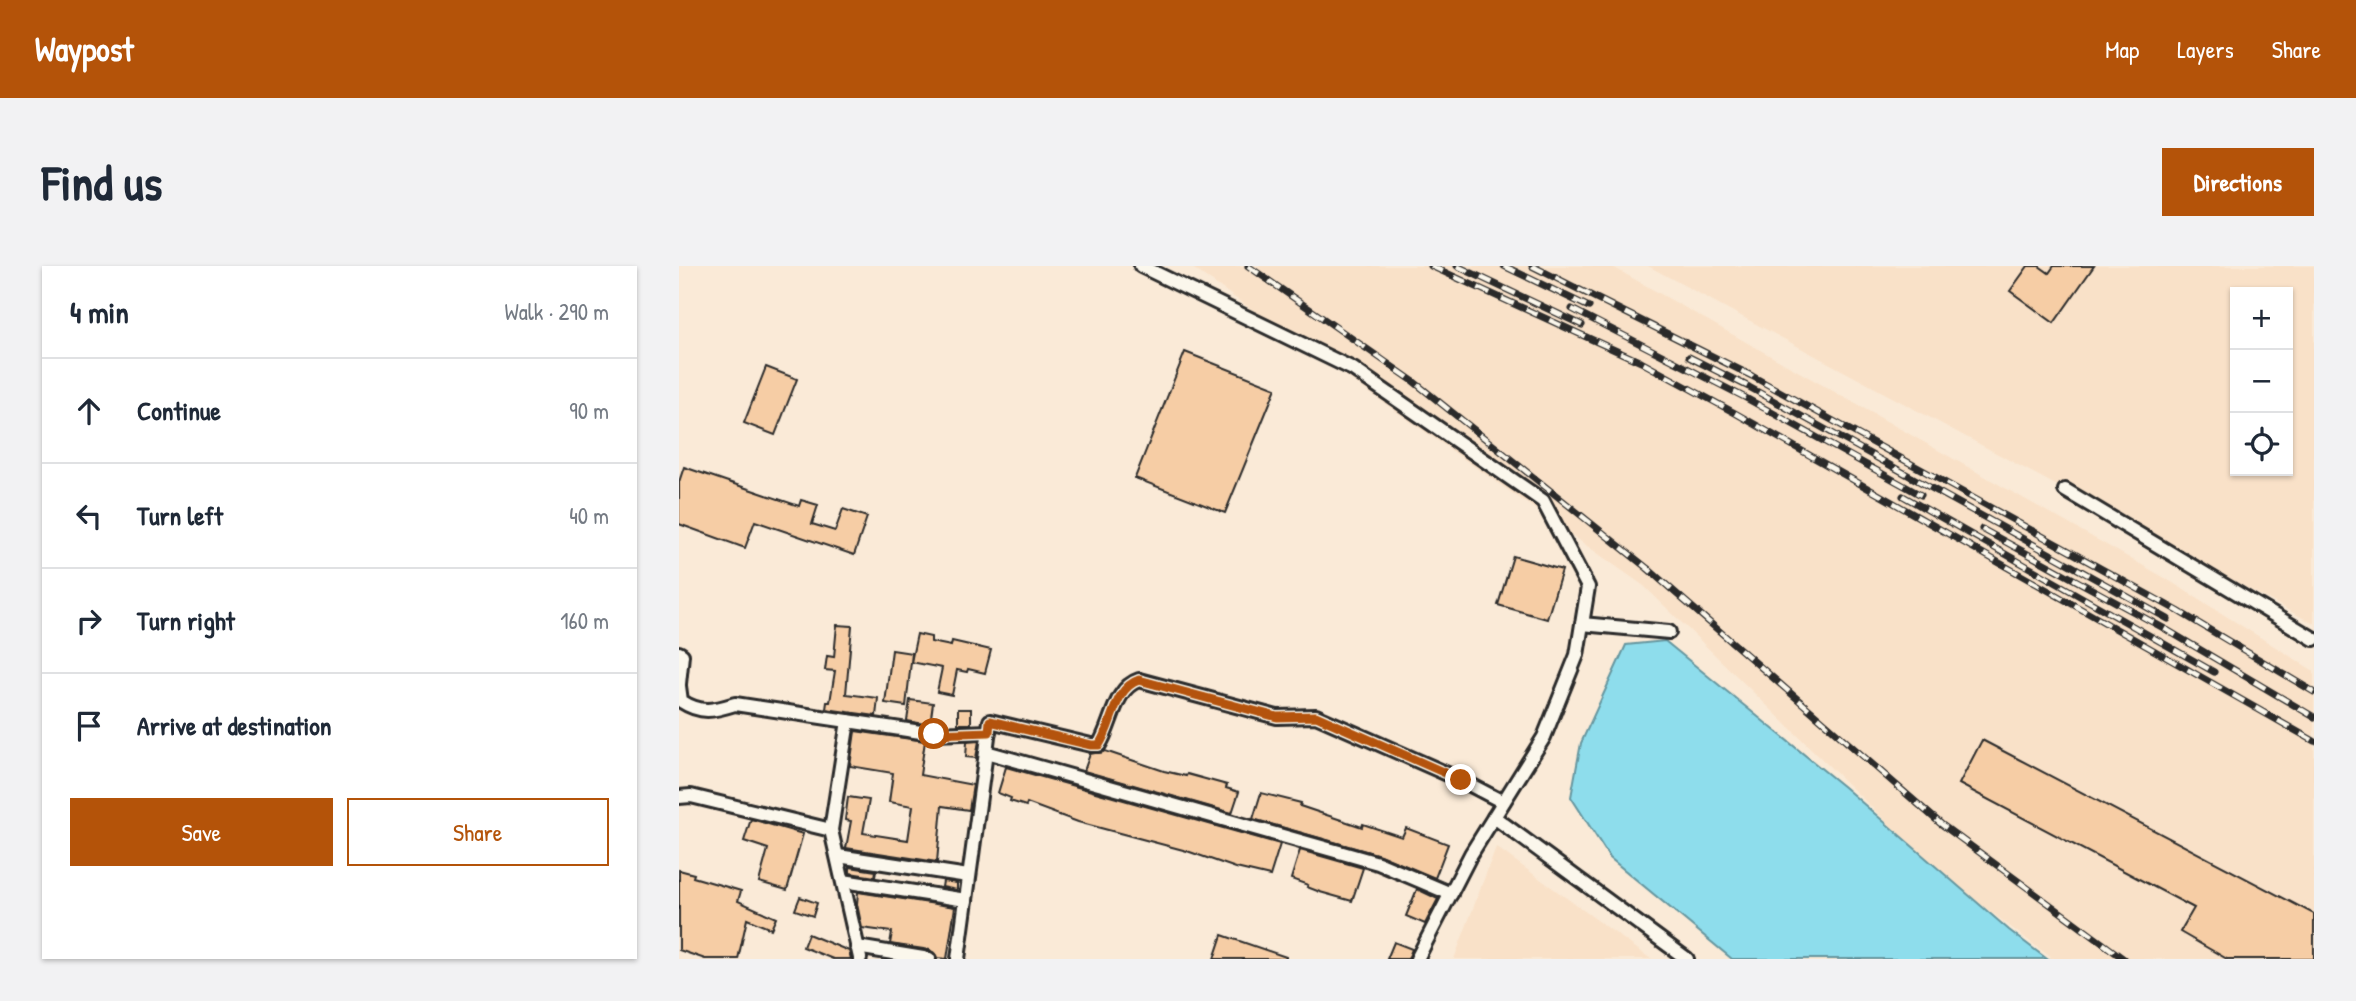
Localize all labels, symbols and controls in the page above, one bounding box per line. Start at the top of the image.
text: Waypost [35,27,134,71]
text: Map [2105,33,2139,65]
text: Layers [2177,33,2234,65]
text: Share [2272,33,2321,65]
button: Directions [2162,148,2314,216]
text: Find us [42,149,162,215]
map controls [2230,287,2293,476]
button: + [2230,287,2293,350]
text: 4 min [70,292,129,332]
text: Walk · 290 m [505,296,609,327]
button: − [2230,350,2293,413]
icon: ahead [70,392,108,430]
text: Continue [137,393,221,428]
text: 90 m [569,395,609,426]
button: locate [2230,413,2293,476]
icon: left [70,497,108,535]
text: Turn left [137,498,223,533]
text: 40 m [569,500,609,531]
icon: right [70,602,108,640]
text: Turn right [137,603,235,638]
text: 160 m [560,605,609,636]
icon: arrive [70,707,108,745]
text: Arrive at destination [137,708,332,743]
route start [918,718,949,749]
route end [1445,764,1476,795]
button: Save [70,798,333,866]
button: Share [347,798,609,866]

